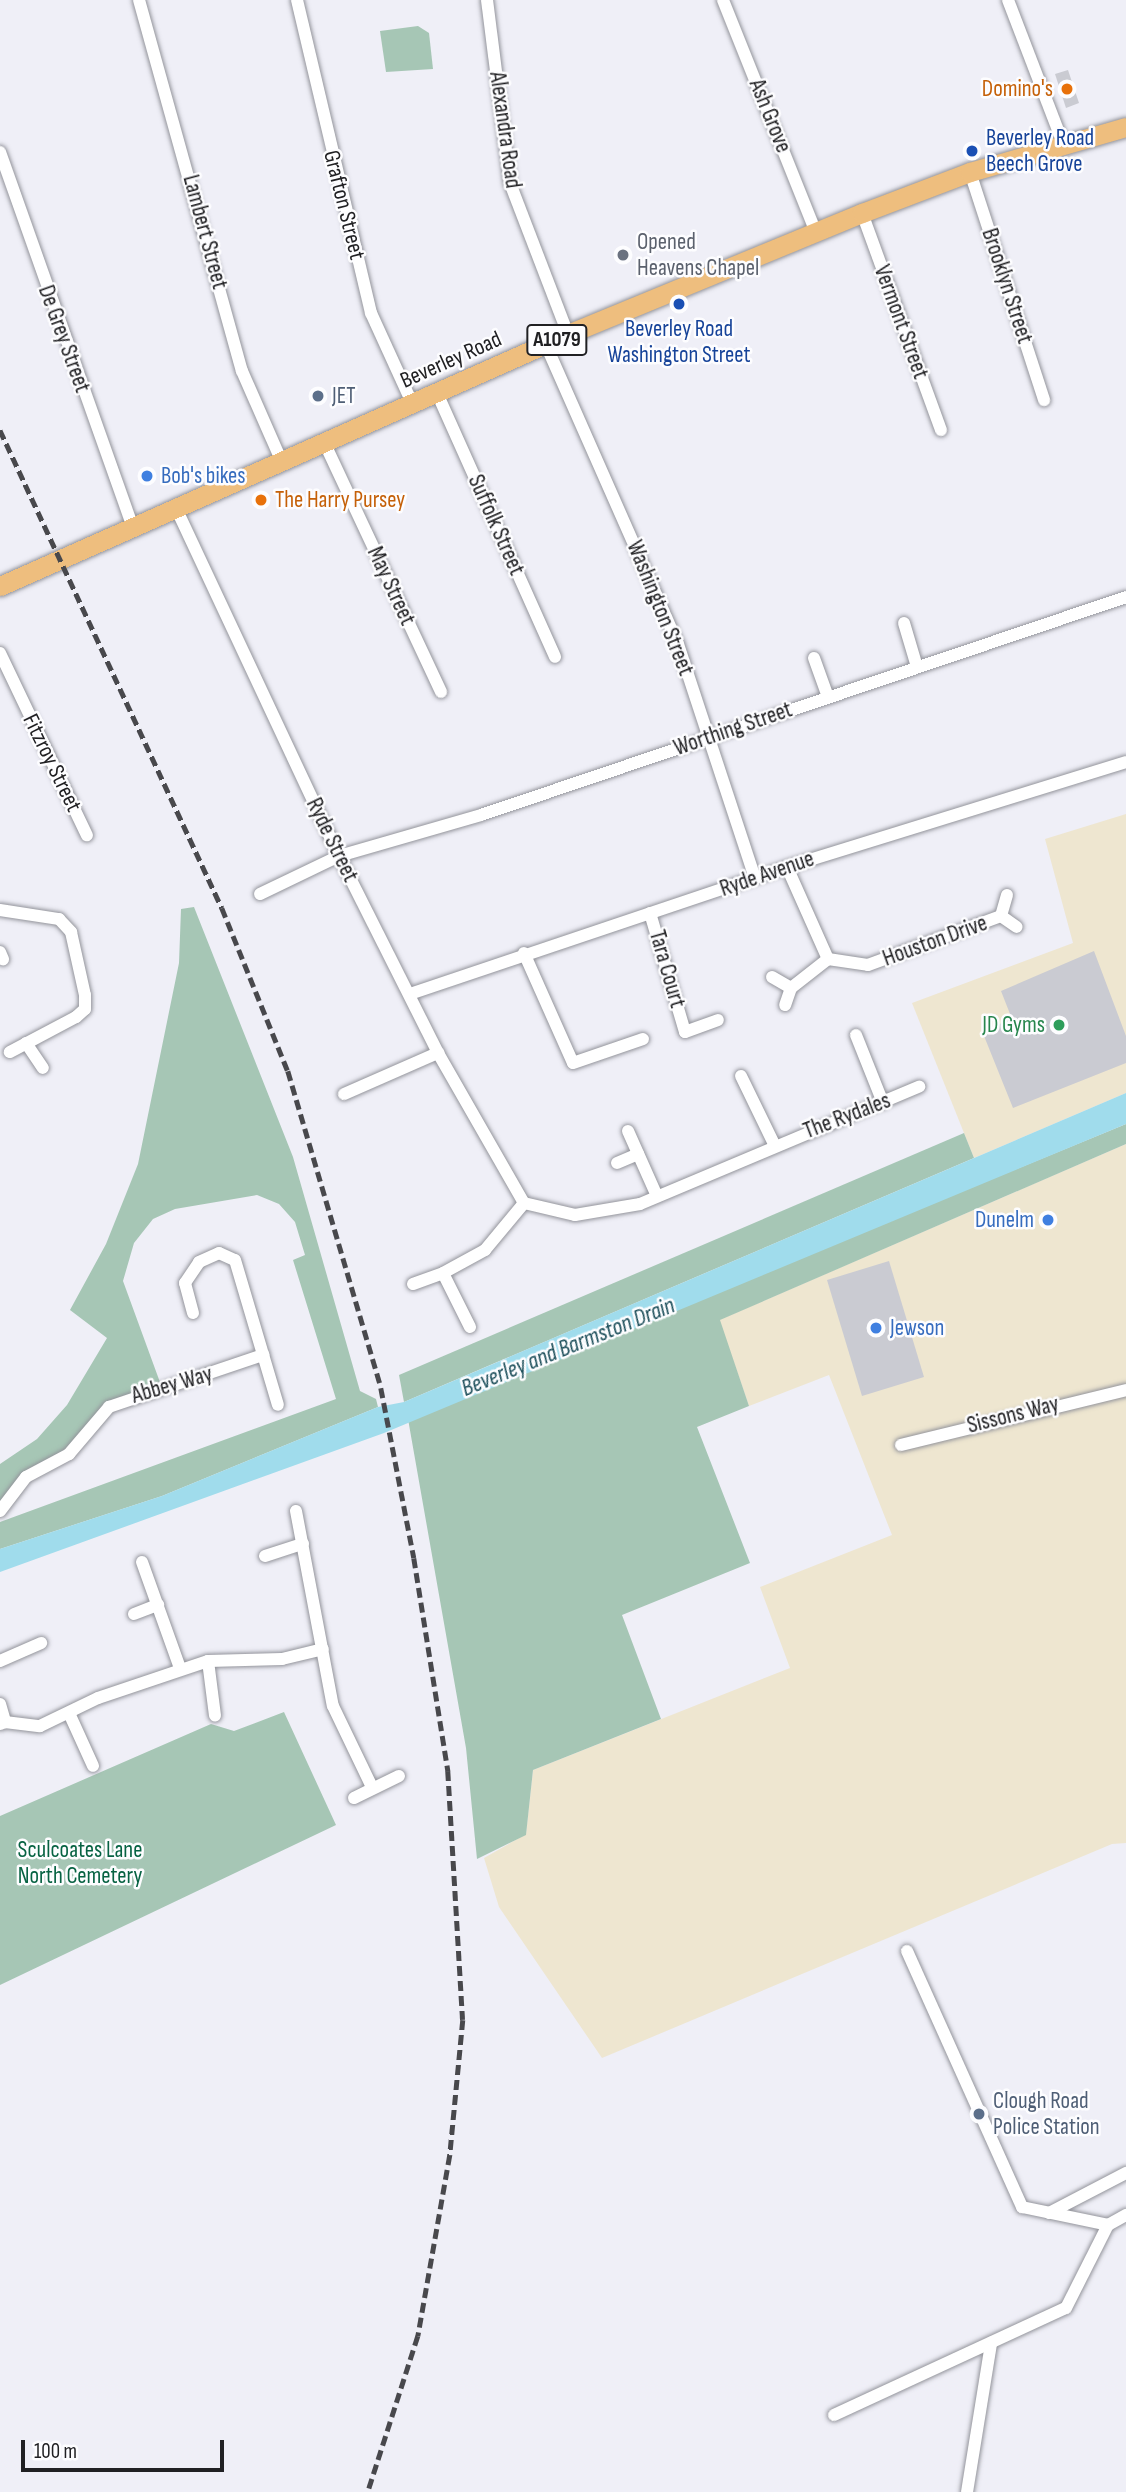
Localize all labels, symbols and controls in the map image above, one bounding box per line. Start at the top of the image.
street label: Alexandra Road [483,70,527,190]
street label: Ash Grove [743,75,797,157]
place label: Domino's [982,75,1053,103]
marker: Domino's [1059,81,1075,97]
place label: Beverley Road Beech Grove [986,124,1094,178]
marker: Beverley Road Beech Grove [964,143,980,159]
street label: Grafton Street [317,147,371,263]
street label: Lambert Street [177,172,233,292]
street label: Brooklyn Street [975,225,1039,347]
place label: Opened Heavens Chapel [637,228,759,282]
marker: Opened Heavens Chapel [615,247,631,263]
street label: Vermont Street [868,261,934,383]
street label: De Grey Street [32,282,96,396]
marker: Beverley Road Washington Street [671,296,687,312]
place label: Beverley Road Washington Street [608,315,750,369]
road number: A1079 [526,322,588,358]
street label: Beverley Road [396,325,506,395]
place label: JET [332,382,356,410]
marker: JET [310,388,326,404]
place label: Bob's bikes [161,462,246,490]
marker: Bob's bikes [139,468,155,484]
street label: Suffolk Street [462,471,530,579]
place label: The Harry Pursey [275,486,405,514]
marker: The Harry Pursey [253,492,269,508]
street label: Washington Street [620,537,700,679]
street label: May Street [361,542,421,630]
street label: Worthing Street [670,696,796,762]
street label: Fitzroy Street [16,710,88,816]
street label: Ryde Street [300,794,364,886]
street label: Ryde Avenue [716,845,818,903]
street label: Houston Drive [879,909,991,973]
street label: Tara Court [643,927,691,1011]
place label: JD Gyms [982,1011,1045,1039]
marker: JD Gyms [1051,1017,1067,1033]
street label: The Rydales [800,1087,894,1145]
place label: Dunelm [975,1206,1034,1234]
marker: Dunelm [1040,1212,1056,1228]
water label: Beverley and Barmston Drain [457,1291,679,1403]
place label: Jewson [890,1314,944,1342]
marker: Jewson [868,1320,884,1336]
street label: Abbey Way [128,1360,216,1410]
street label: Sissons Way [964,1390,1062,1440]
park label: Sculcoates Lane North Cemetery [18,1836,142,1890]
place label: Clough Road Police Station [993,2087,1100,2141]
marker: Clough Road Police Station [971,2106,987,2122]
scale bar [24,2426,228,2470]
text: 100 m [34,2439,77,2464]

